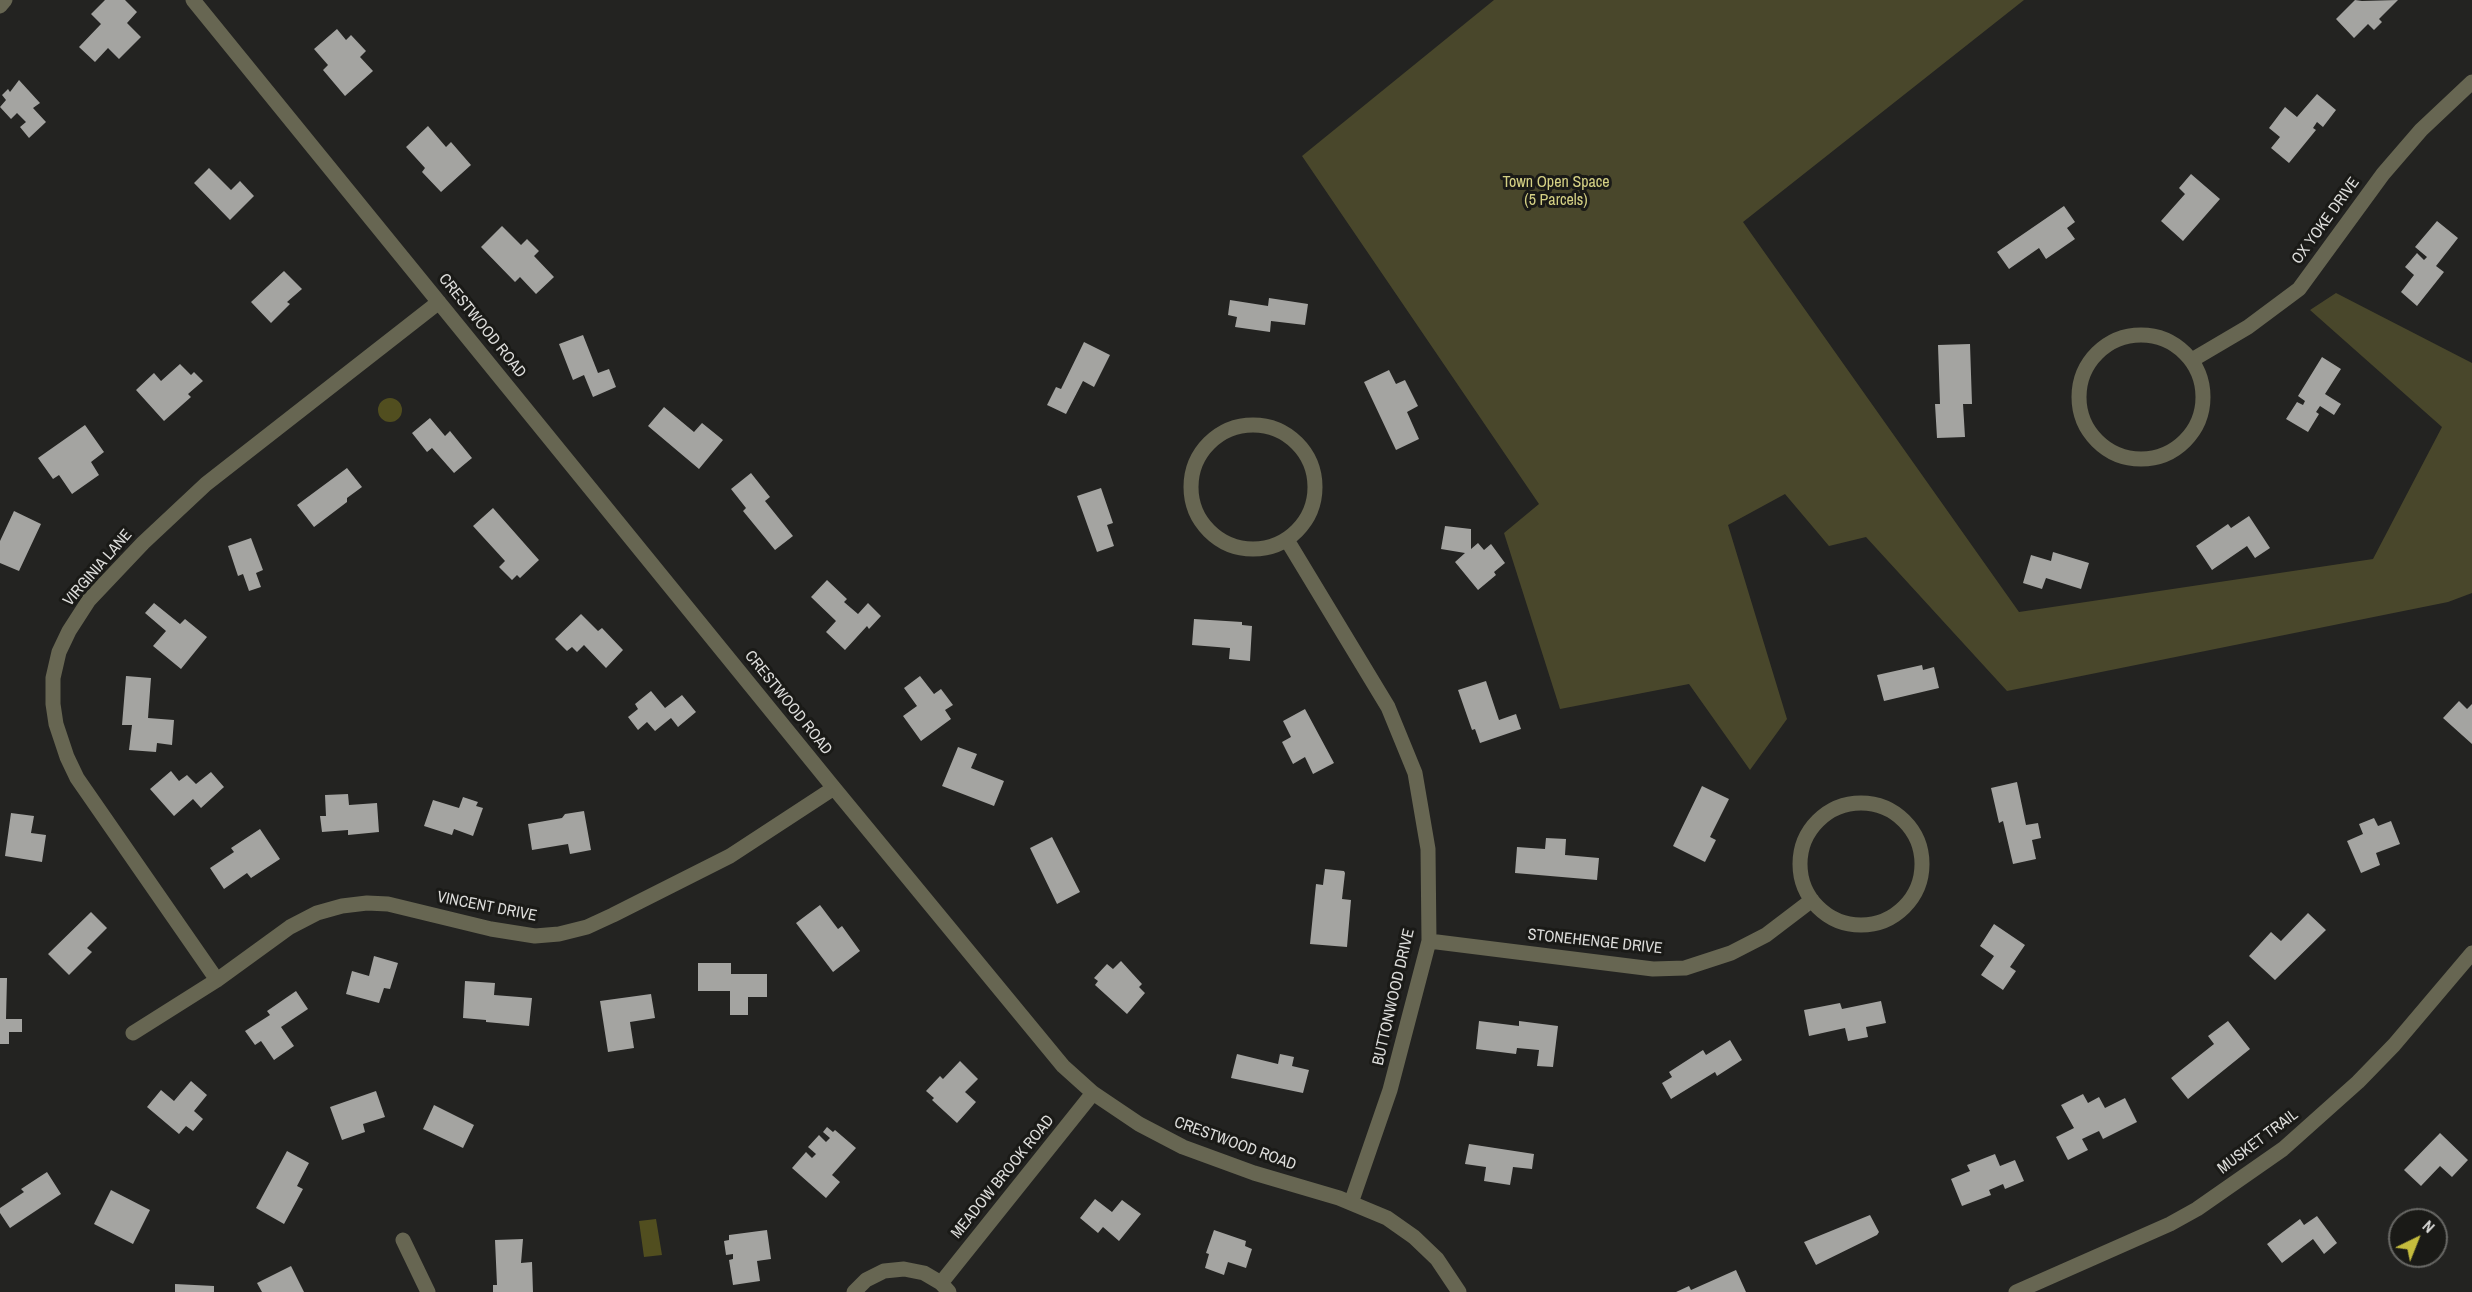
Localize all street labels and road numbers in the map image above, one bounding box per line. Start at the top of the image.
street label: OX YOKE DRIVE [2288,174,2364,268]
street label: CRESTWOOD ROAD [434,270,530,382]
street label: VIRGINIA LANE [59,526,137,610]
street label: CRESTWOOD ROAD [740,647,836,759]
street label: VINCENT DRIVE [435,888,539,926]
street label: STONEHENGE DRIVE [1527,925,1663,959]
street label: BUTTONWOOD DRIVE [1369,927,1419,1067]
street label: MUSKET TRAIL [2214,1106,2302,1178]
street label: MEADOW BROOK ROAD [947,1111,1059,1243]
street label: CRESTWOOD ROAD [1171,1113,1299,1175]

